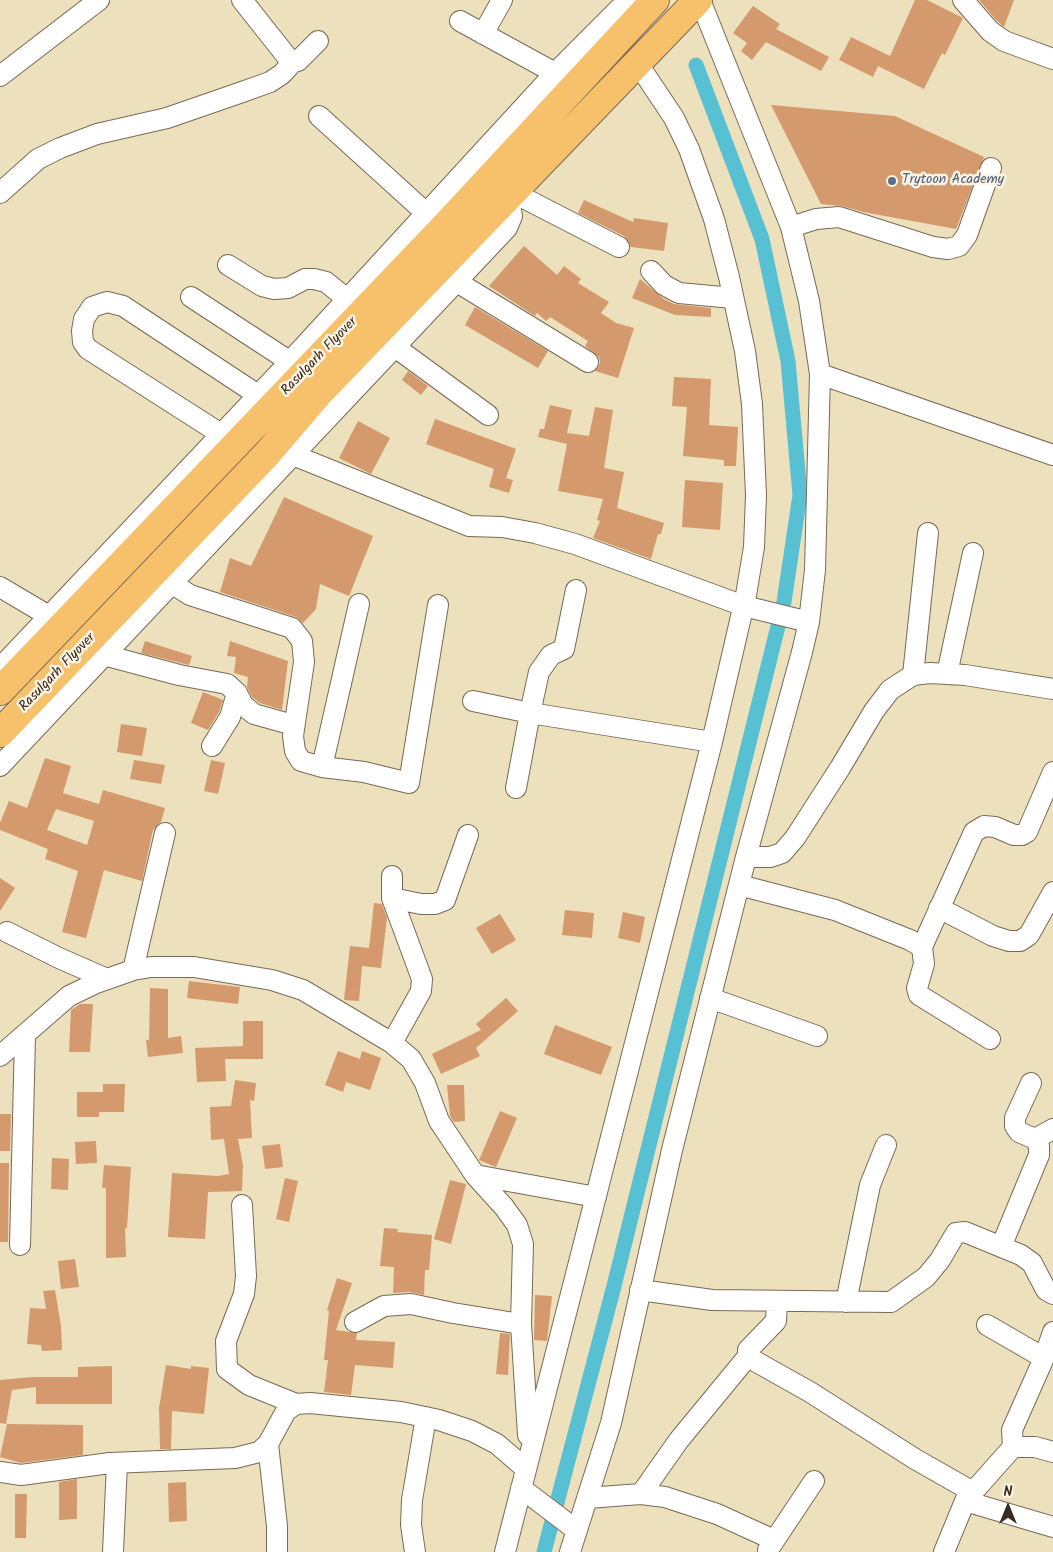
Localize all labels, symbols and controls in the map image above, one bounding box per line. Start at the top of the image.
place label: Trytoon Academy [902,173,1004,189]
marker: Trytoon Academy [886,175,898,187]
street label: Rasulgarh Flyover [278,314,362,400]
street label: Rasulgarh Flyover [16,630,100,716]
text: N [1004,1481,1012,1503]
north arrow [983,1482,1033,1532]

